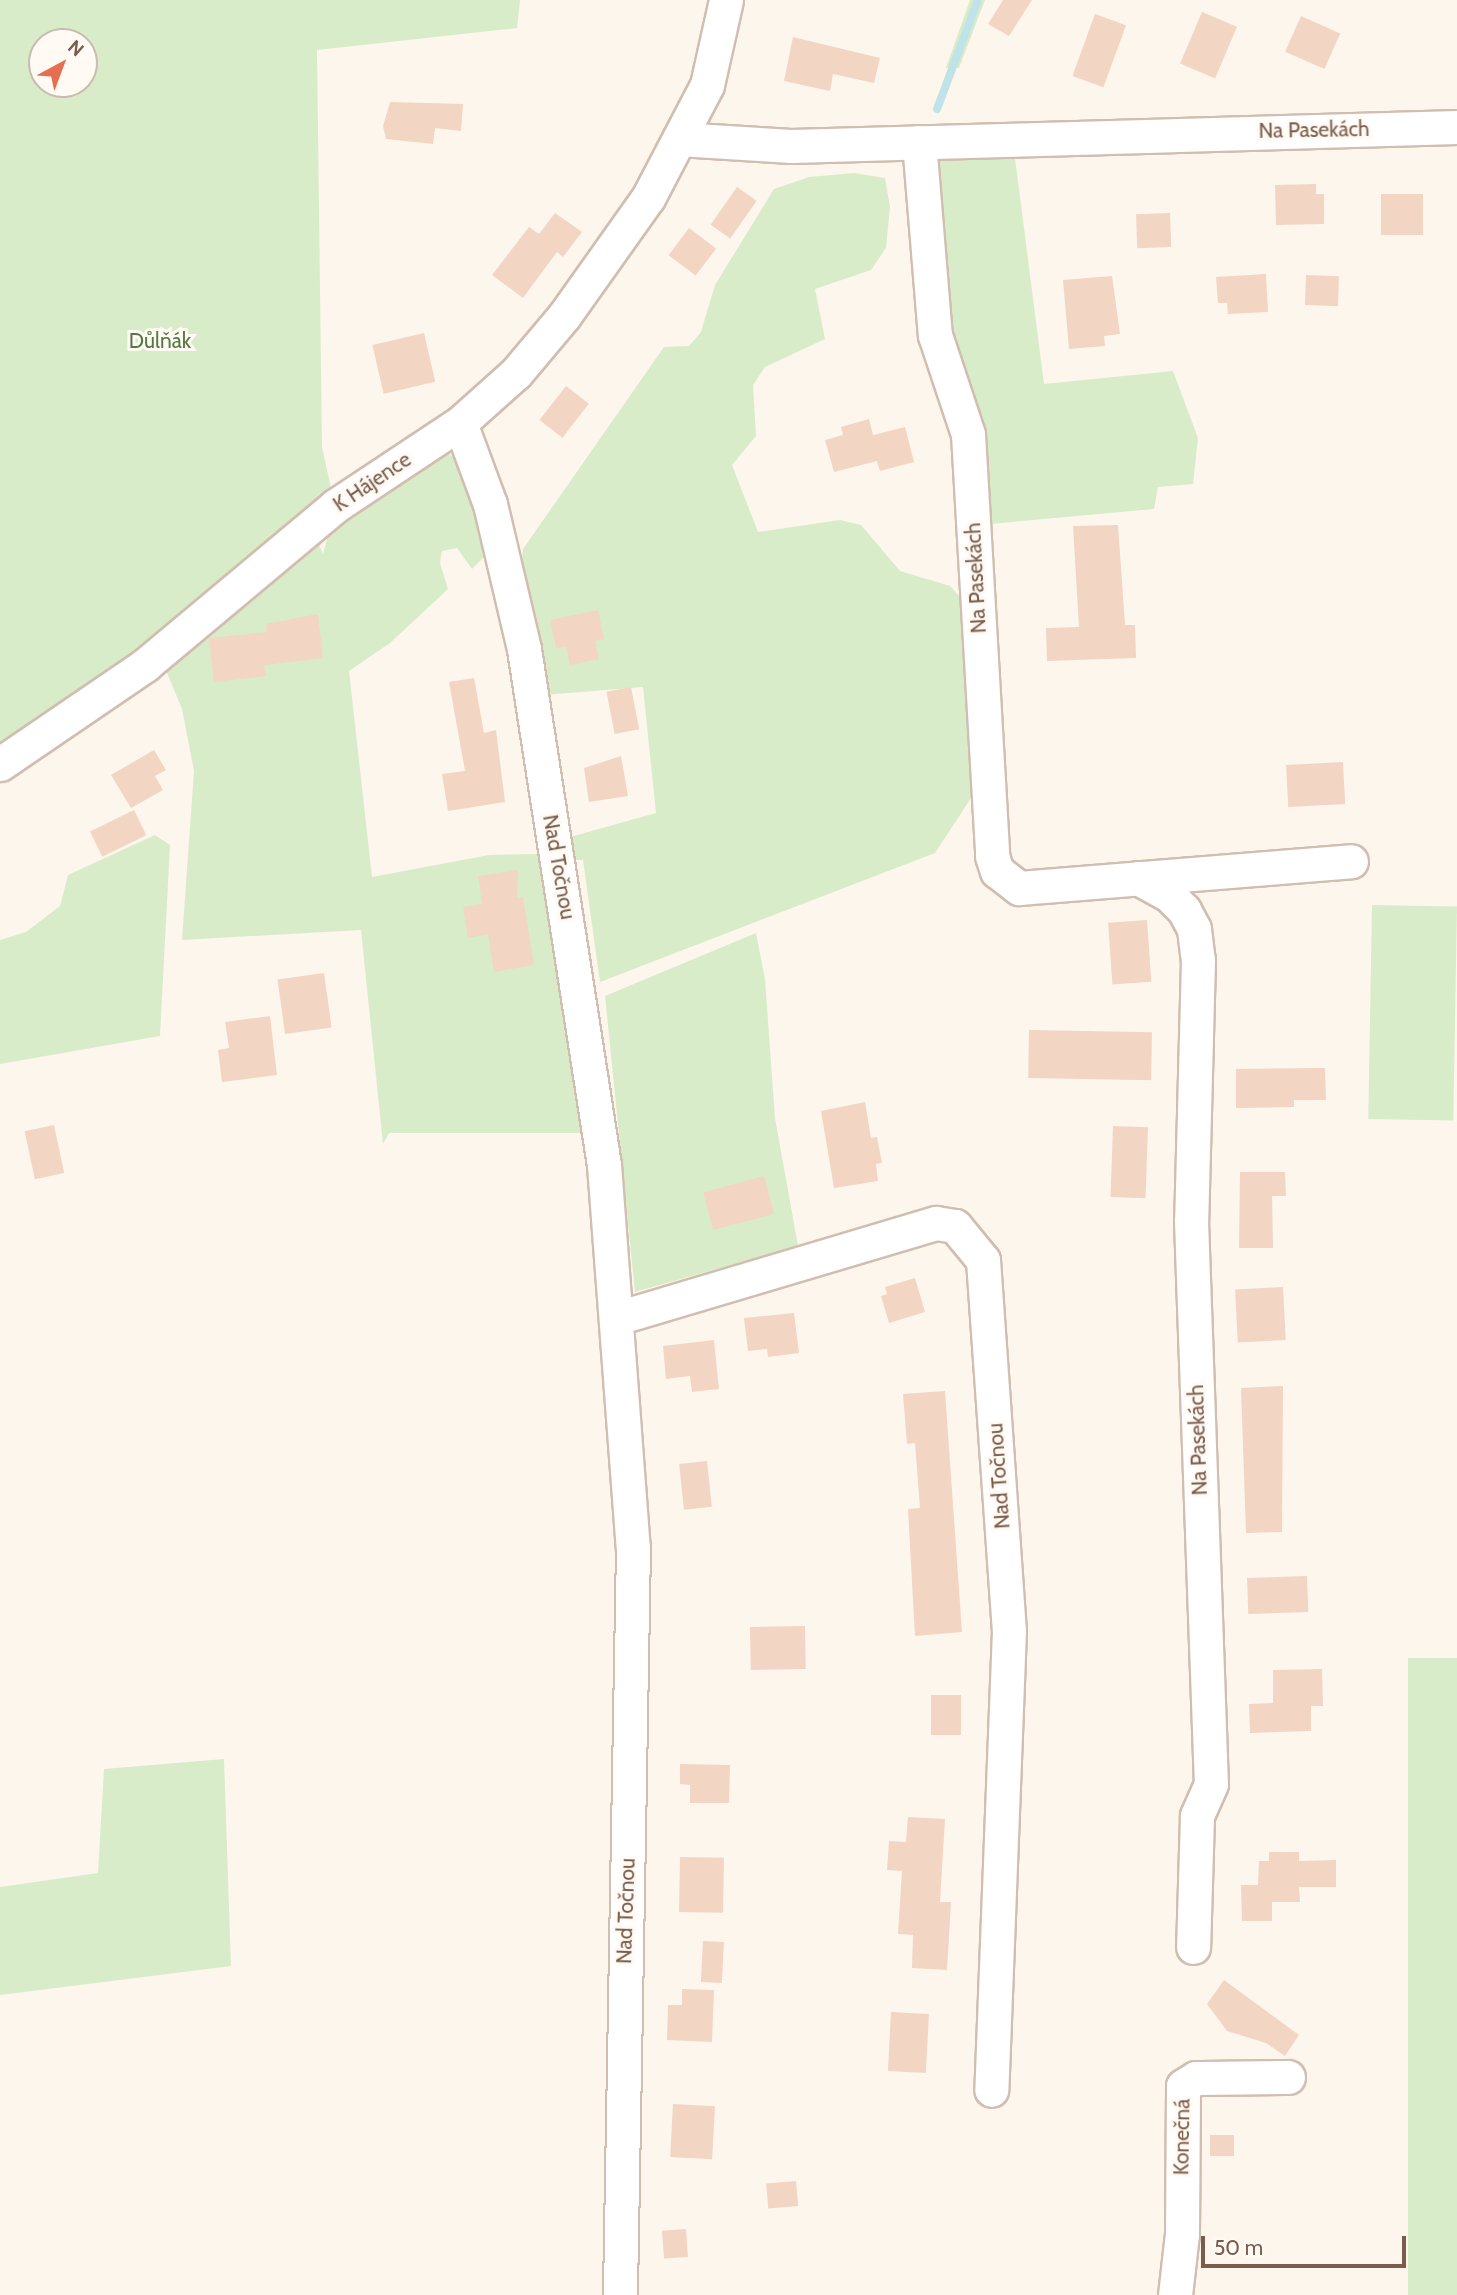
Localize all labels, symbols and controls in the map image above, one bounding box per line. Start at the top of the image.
north arrow [28,28,98,98]
text: N [63,35,88,61]
street label: Na Pasekách [1258,116,1370,144]
park label: Důlňák [129,328,191,354]
street label: K Hájence [328,447,416,517]
street label: Na Pasekách [961,522,991,634]
street label: Nad Točnou [537,813,581,921]
street label: Na Pasekách [1183,1384,1213,1496]
street label: Nad Točnou [983,1422,1015,1530]
street label: Nad Točnou [612,1858,640,1964]
street label: Konečná [1169,2099,1195,2175]
scale bar [1205,2222,1410,2266]
text: 50 m [1214,2235,1263,2260]

